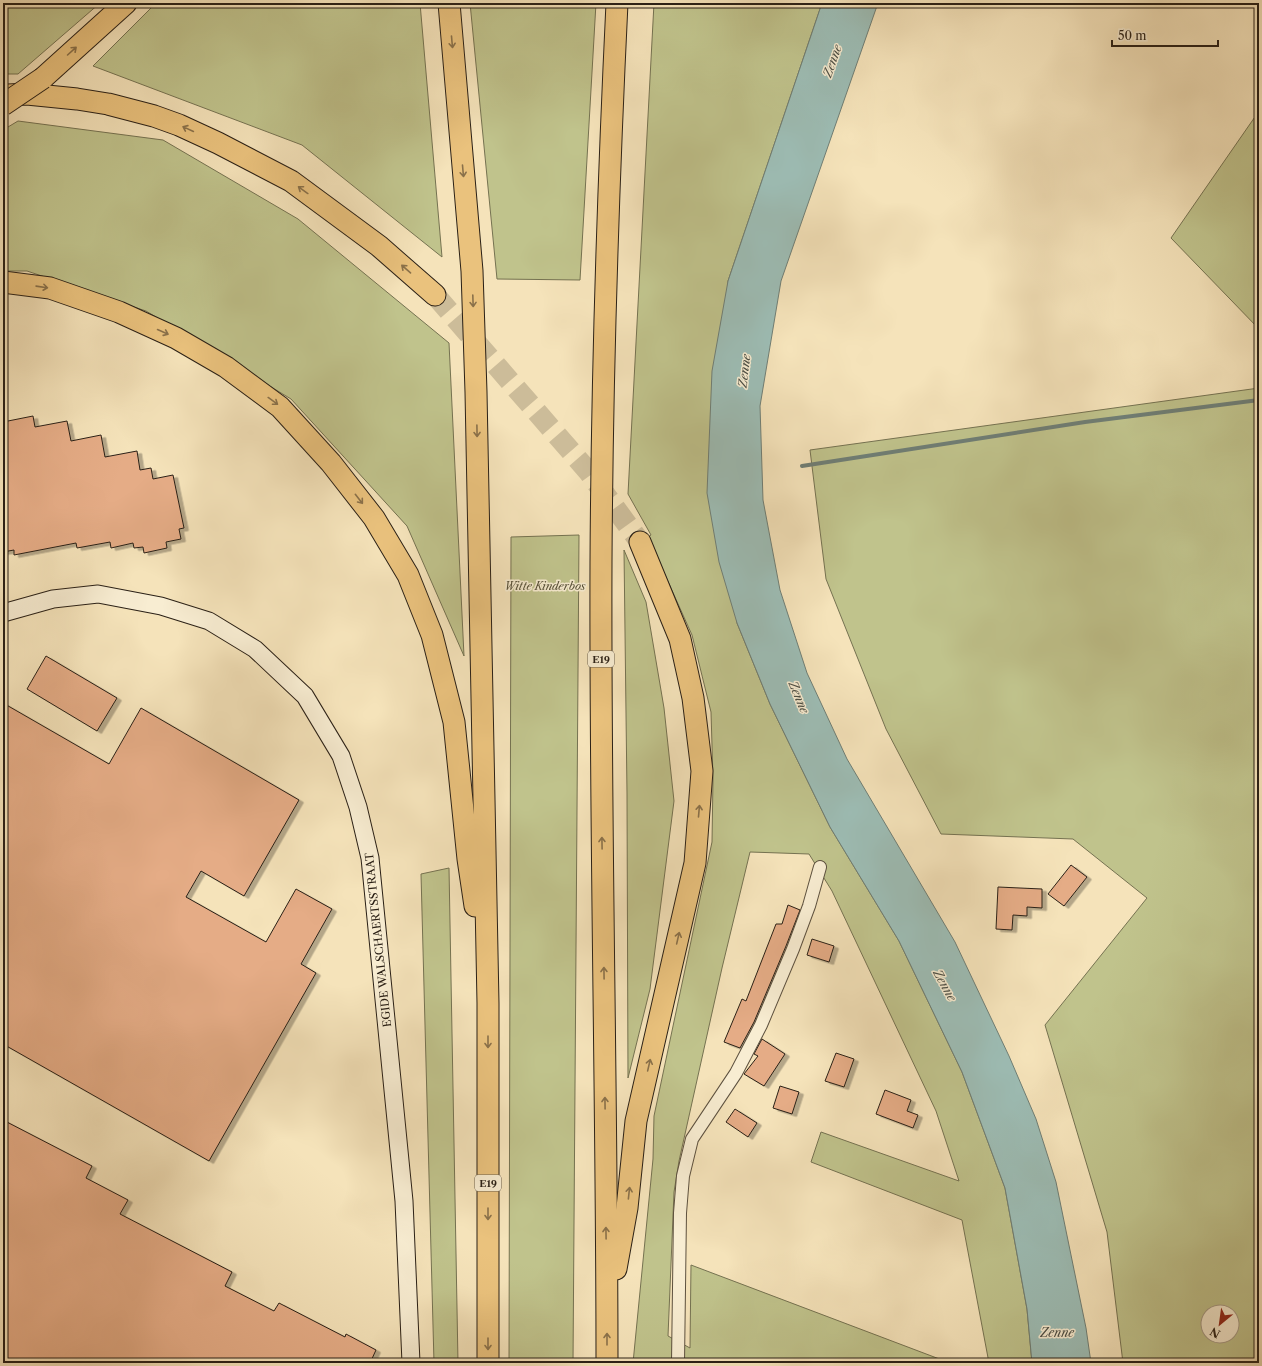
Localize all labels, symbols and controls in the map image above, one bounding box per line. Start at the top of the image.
scale bar [1112,22,1218,48]
text: 50 m [1118,28,1147,43]
one-way arrow [448,35,455,48]
water label: Zenne [819,41,845,80]
one-way arrow [67,47,77,56]
one-way arrow [183,125,195,132]
one-way arrow [460,164,467,177]
one-way arrow [298,186,309,194]
one-way arrow [401,265,411,274]
one-way arrow [35,283,48,291]
one-way arrow [469,294,477,307]
one-way arrow [157,329,169,336]
water label: Zenne [734,352,754,390]
one-way arrow [267,397,278,406]
one-way arrow [473,424,480,437]
one-way arrow [354,493,363,504]
park label: Witte Kinderbos [504,579,586,593]
road number: E19 [588,651,614,667]
water label: Zenne [785,678,813,717]
one-way arrow [695,804,703,817]
one-way arrow [599,837,606,850]
street label: EGIDE WALSCHAERTSSTRAAT [362,851,394,1028]
one-way arrow [674,932,682,945]
water label: Zenne [930,966,960,1005]
one-way arrow [600,967,608,980]
one-way arrow [484,1035,492,1048]
one-way arrow [645,1059,653,1072]
one-way arrow [601,1097,609,1110]
road number: E19 [475,1175,501,1191]
one-way arrow [625,1187,632,1200]
one-way arrow [484,1207,492,1220]
one-way arrow [602,1227,610,1240]
north arrow [1200,1304,1240,1344]
text: N [1207,1324,1223,1341]
water label: Zenne [1039,1325,1075,1340]
one-way arrow [603,1333,611,1346]
one-way arrow [484,1337,492,1350]

